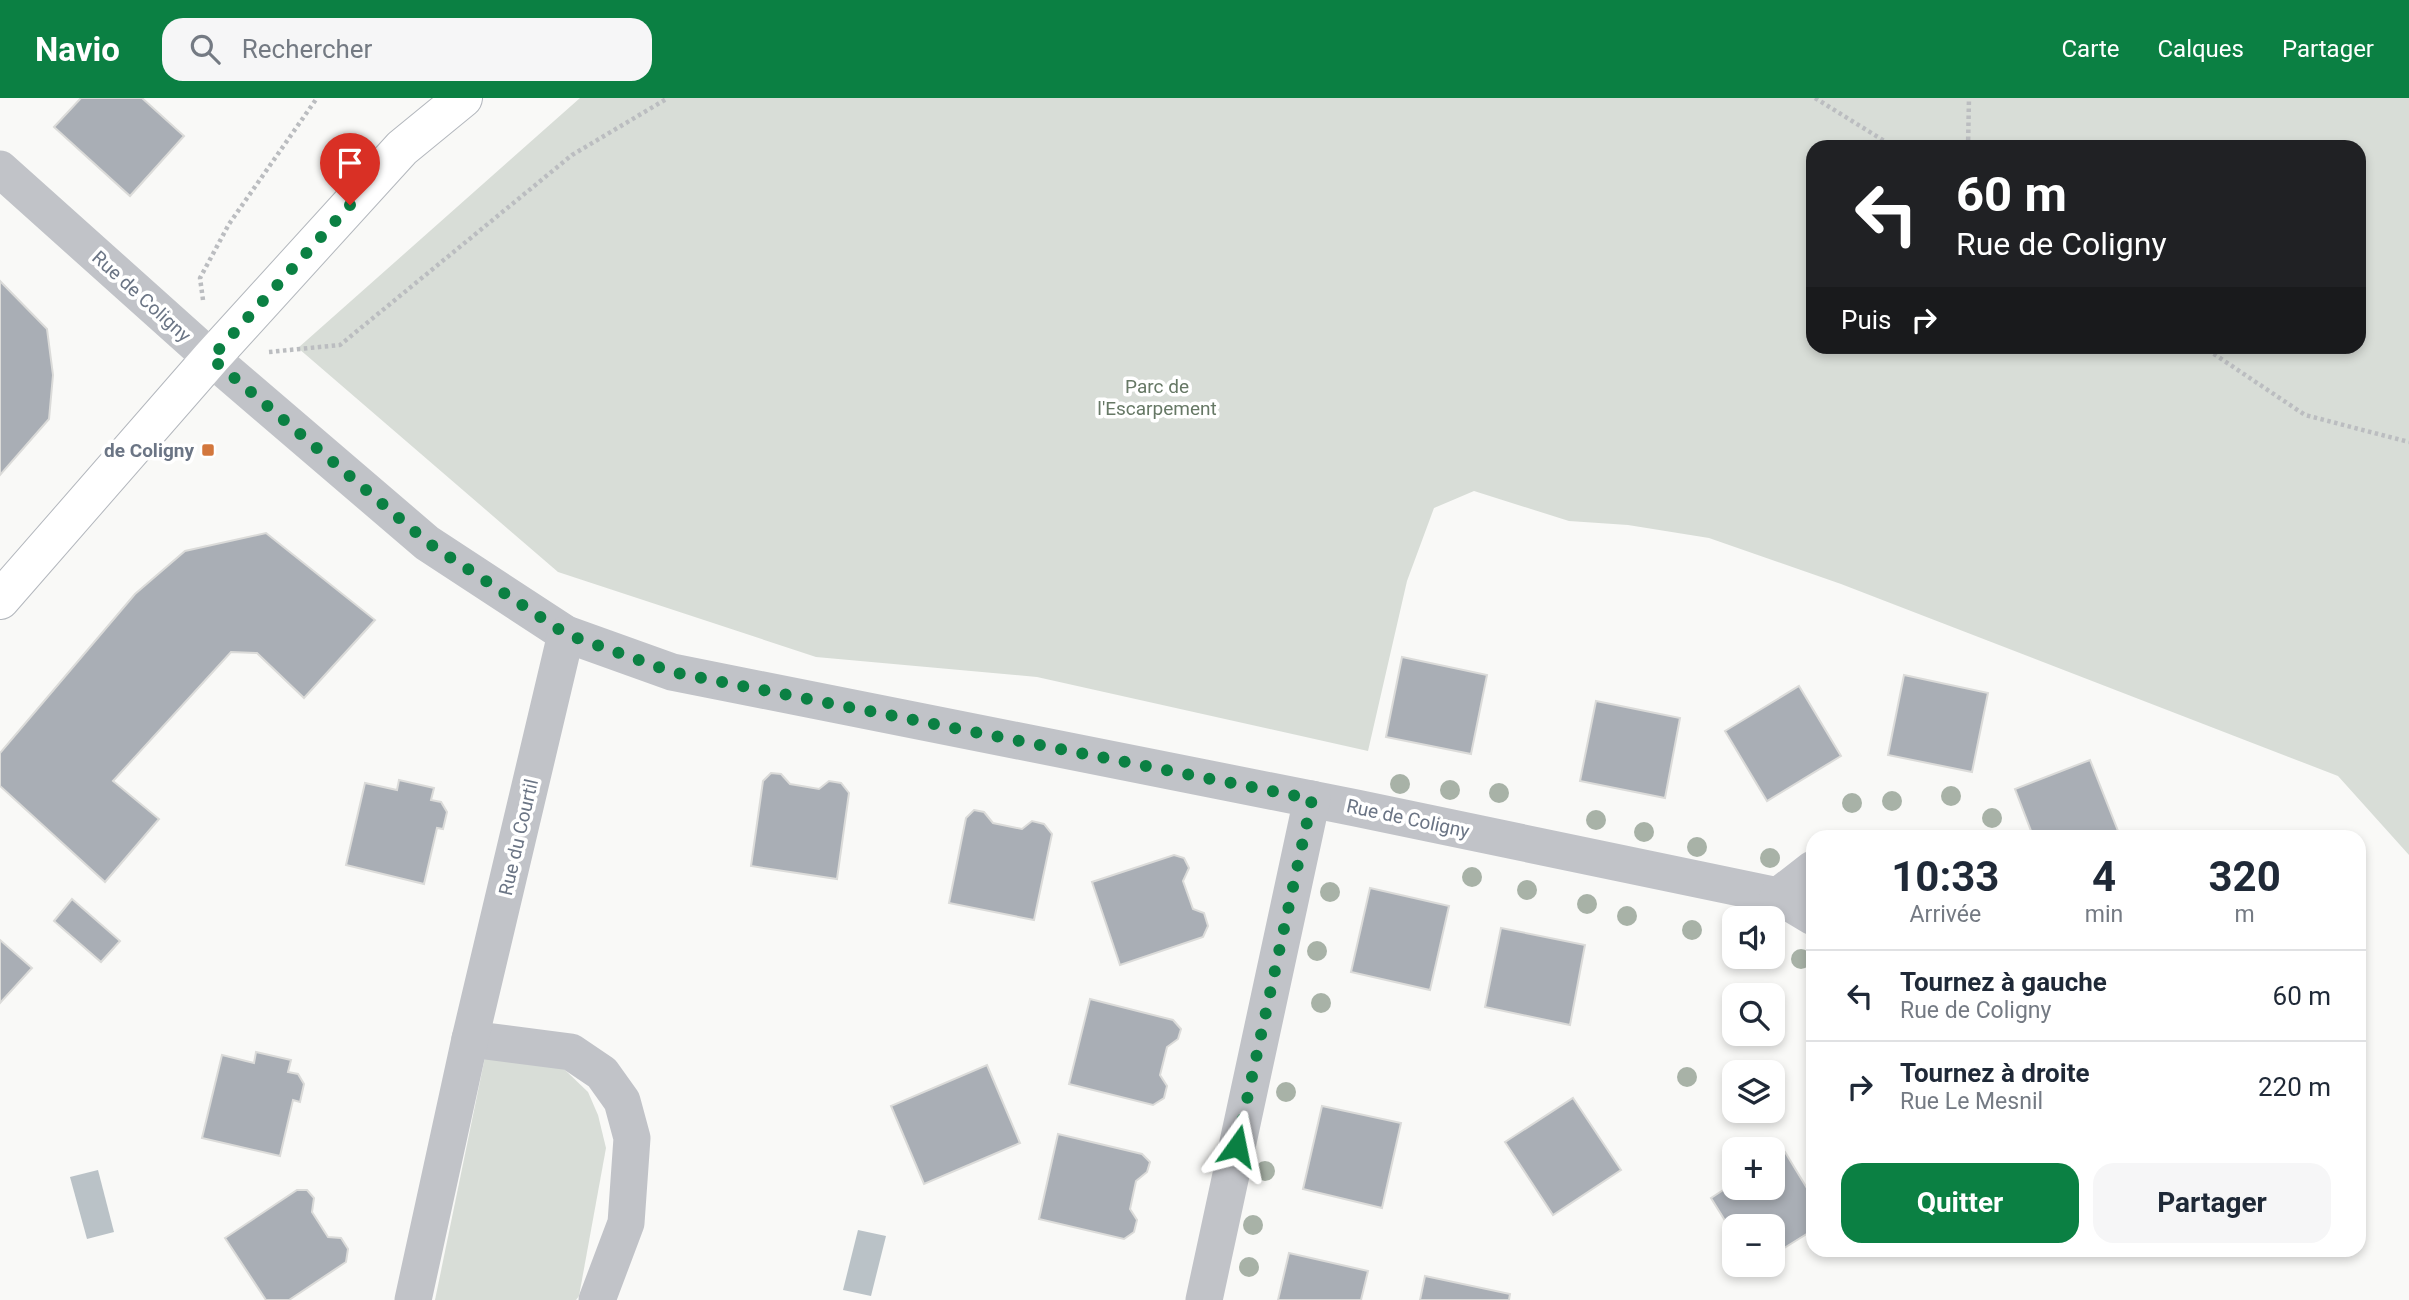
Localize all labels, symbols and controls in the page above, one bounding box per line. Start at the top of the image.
search box [162,18,652,81]
text: Navio [35,30,120,69]
icon: search [186,30,224,68]
text: Rechercher [242,34,372,64]
text: Carte [2061,35,2119,63]
text: Calques [2157,35,2244,63]
text: Partager [2282,35,2374,63]
pin [320,133,380,205]
icon: arrive [331,144,369,182]
text: 60 m [1956,166,2067,223]
icon: left [1841,168,1932,259]
text: Rue de Coligny [1956,225,2167,263]
street label: Rue de Coligny [87,246,196,347]
icon: right [1905,301,1943,339]
text: Puis [1841,305,1891,335]
park label: Parc de l'Escarpement [1097,375,1217,420]
place label: de Coligny [104,439,194,462]
marker: de Coligny [200,442,216,458]
street label: Rue du Courtil [494,777,543,898]
street label: Rue de Coligny [1344,794,1471,843]
text: 10:33 [1891,852,1999,901]
text: 4 [2092,852,2116,901]
text: 320 [2208,852,2281,901]
text: Arrivée [1910,901,1981,928]
text: min [2085,901,2123,928]
text: m [2235,901,2255,928]
map controls [1722,906,1785,1277]
button: sound [1722,906,1785,969]
text: Tournez à gauche [1900,967,2107,997]
icon: left [1841,977,1879,1015]
text: 60 m [2273,981,2331,1011]
button: search [1722,983,1785,1046]
text: Rue de Coligny [1900,997,2051,1024]
text: Tournez à droite [1900,1058,2090,1088]
button: layers [1722,1060,1785,1123]
icon: right [1841,1068,1879,1106]
text: 220 m [2258,1072,2331,1102]
text: Rue Le Mesnil [1900,1088,2043,1115]
position arrow [1200,1109,1274,1183]
button: + [1722,1137,1785,1200]
button: Quitter [1841,1163,2079,1243]
button: Partager [2093,1163,2331,1243]
button: − [1722,1214,1785,1277]

